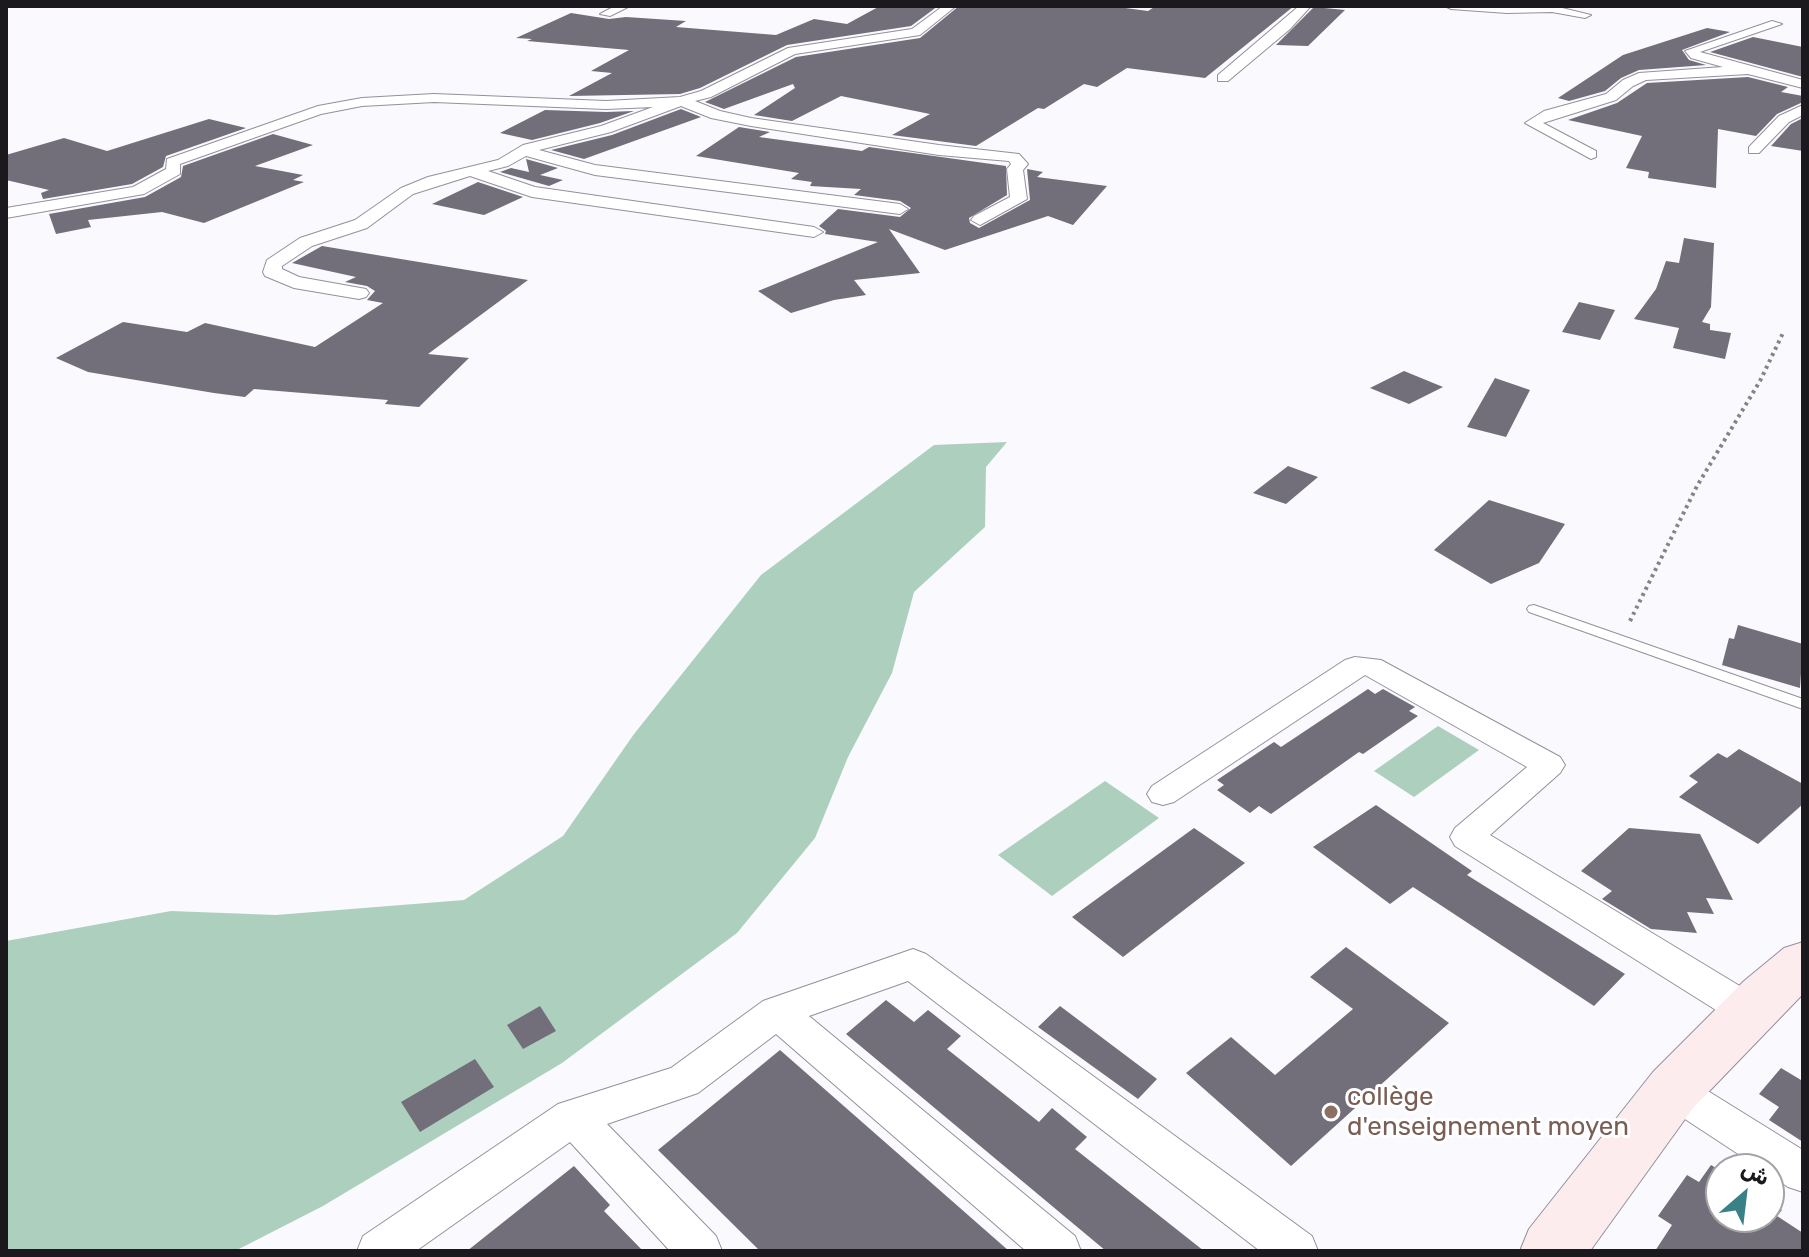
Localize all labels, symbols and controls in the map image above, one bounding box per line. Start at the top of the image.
place label: collège d'enseignement moyen [1347,1081,1629,1142]
marker: collège d'enseignement moyen [1322,1103,1340,1121]
north arrow [1705,1153,1785,1233]
text: ش [1737,1155,1774,1192]

